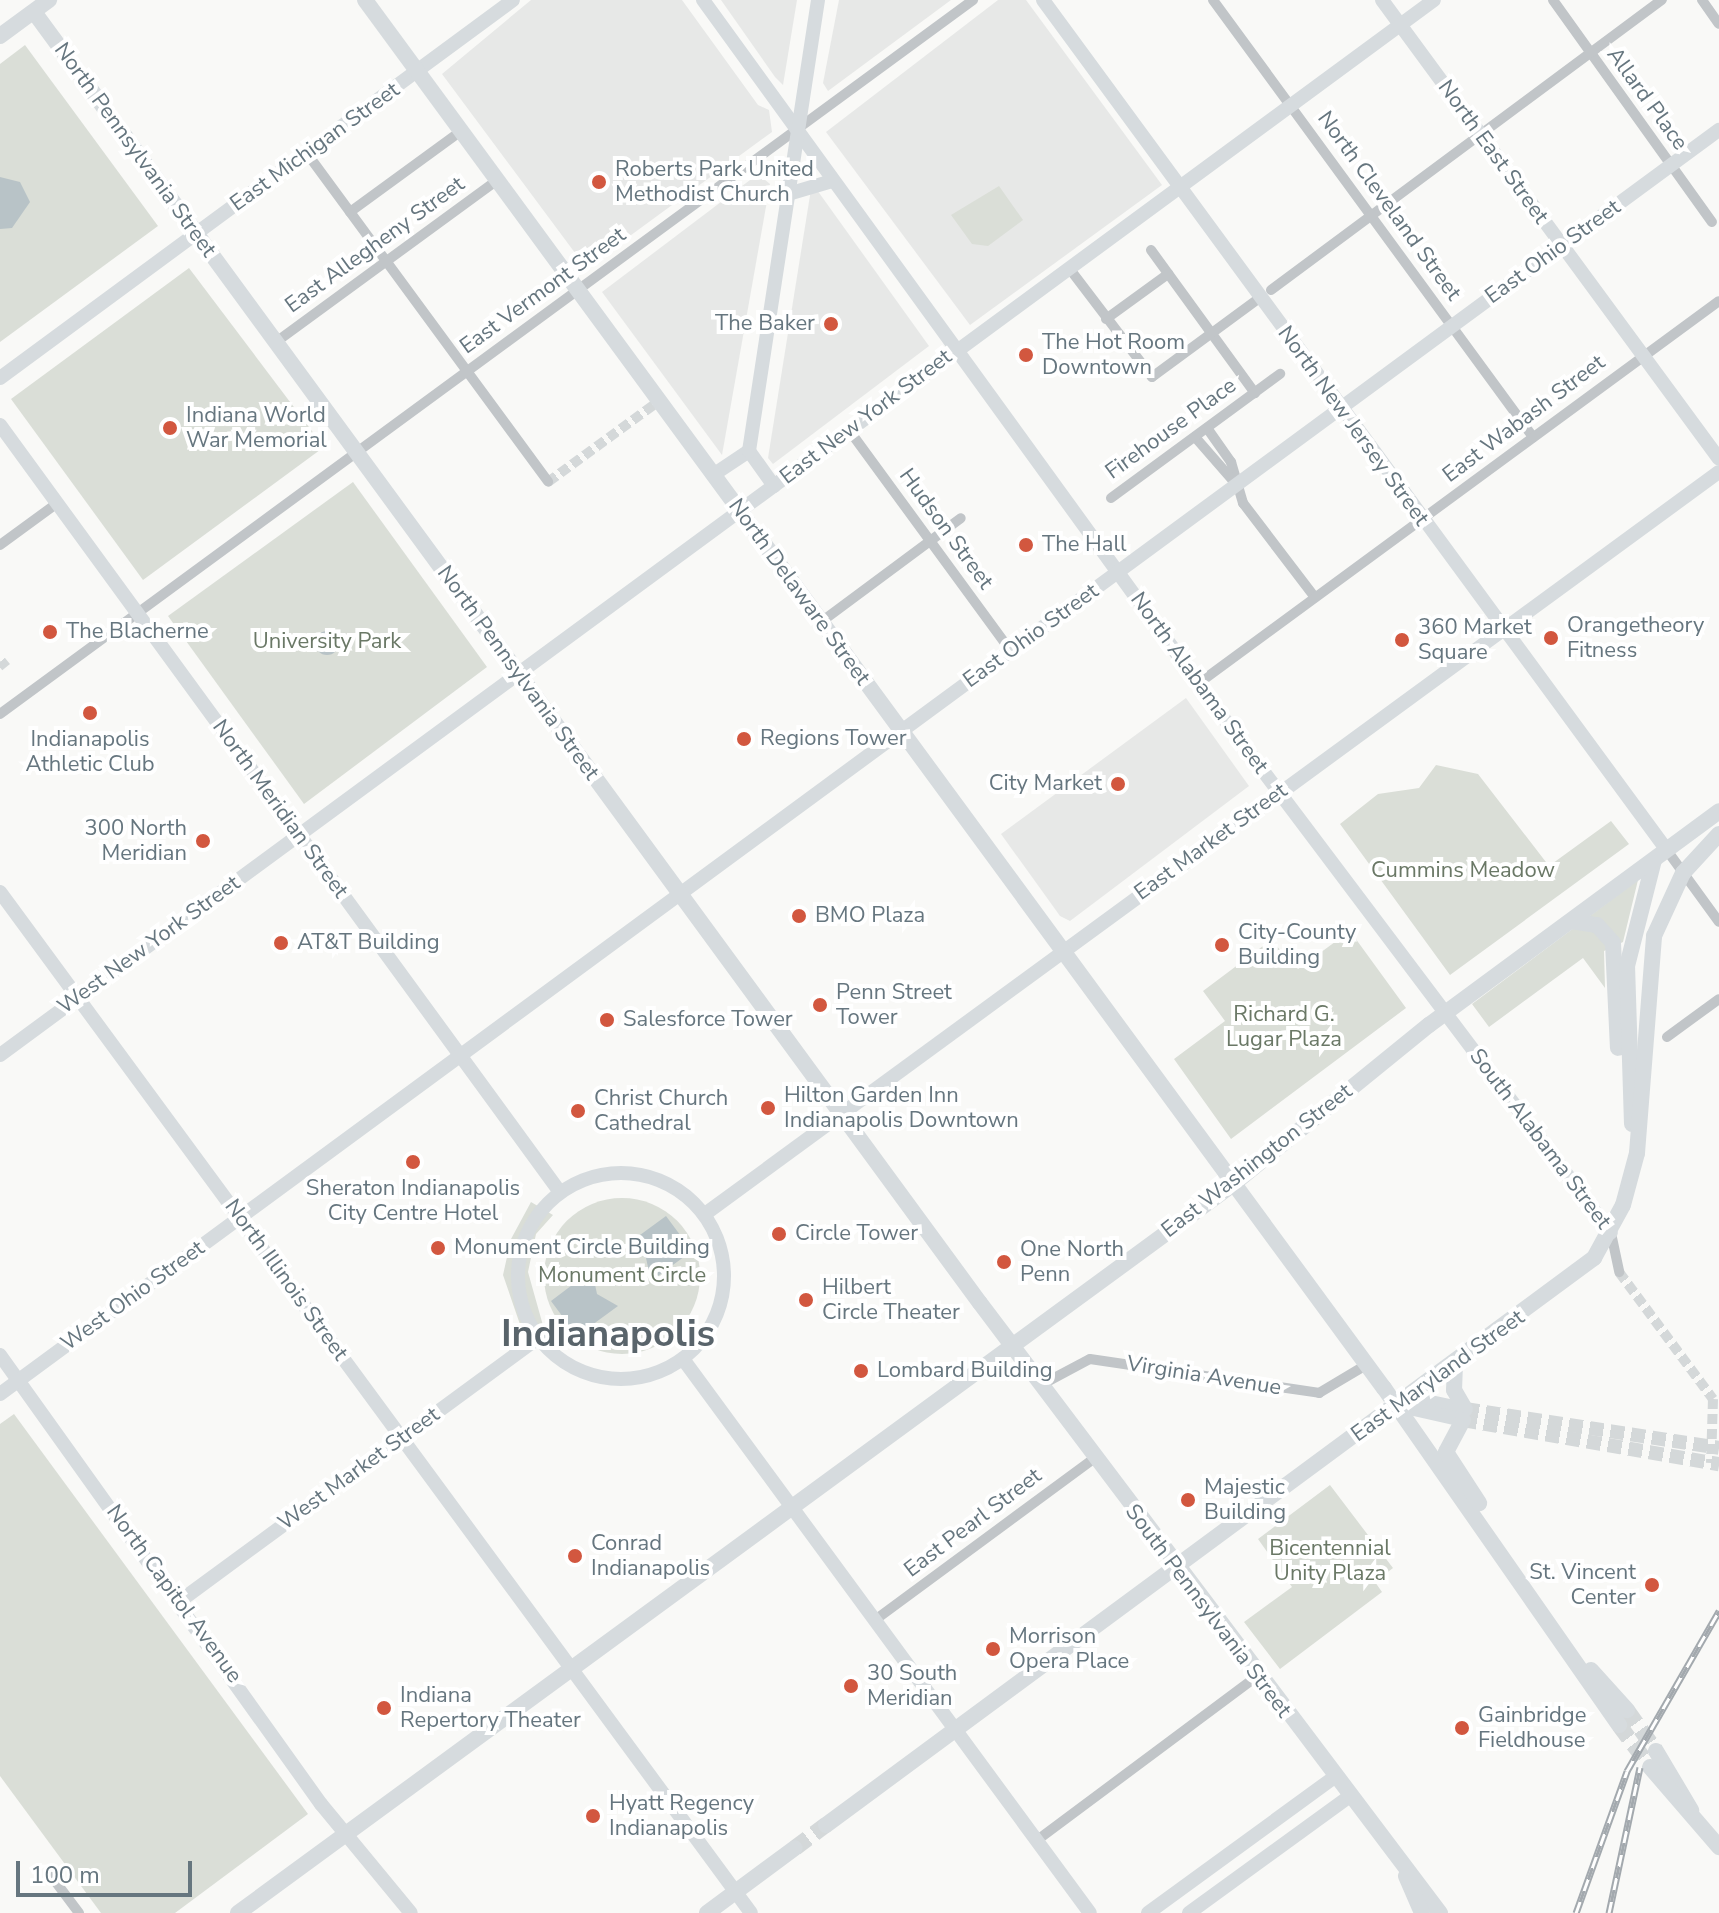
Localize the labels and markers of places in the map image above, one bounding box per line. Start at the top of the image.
place label: Roberts Park United Methodist Church [615,156,814,208]
marker: Roberts Park United Methodist Church [590,173,608,191]
place label: The Baker [715,311,815,337]
marker: The Baker [822,315,840,333]
place label: The Hot Room Downtown [1042,329,1185,380]
marker: The Hot Room Downtown [1017,346,1035,364]
place label: Indiana World War Memorial [186,402,327,454]
marker: Indiana World War Memorial [161,419,179,437]
place label: The Hall [1042,532,1127,558]
marker: The Hall [1017,536,1035,554]
place label: Orangetheory Fitness [1567,612,1704,664]
place label: 360 Market Square [1418,614,1532,666]
place label: The Blacherne [66,619,209,645]
marker: The Blacherne [41,623,59,641]
marker: Orangetheory Fitness [1542,629,1560,647]
marker: 360 Market Square [1393,631,1411,649]
marker: Indianapolis Athletic Club [81,704,99,722]
place label: Indianapolis Athletic Club [25,726,155,778]
place label: Regions Tower [760,726,907,752]
marker: Regions Tower [735,730,753,748]
place label: City Market [989,771,1102,797]
marker: City Market [1109,775,1127,793]
place label: 300 North Meridian [85,815,187,866]
marker: 300 North Meridian [194,832,212,850]
place label: BMO Plaza [815,903,925,929]
marker: BMO Plaza [790,907,808,925]
place label: City-County Building [1238,919,1356,970]
place label: AT&T Building [297,930,440,956]
marker: AT&T Building [272,934,290,952]
marker: City-County Building [1213,936,1231,954]
place label: Penn Street Tower [836,979,952,1030]
marker: Penn Street Tower [811,996,829,1014]
place label: Salesforce Tower [623,1007,793,1033]
marker: Salesforce Tower [598,1011,616,1029]
place label: Hilton Garden Inn Indianapolis Downtown [784,1082,1019,1134]
place label: Christ Church Cathedral [594,1085,728,1136]
marker: Hilton Garden Inn Indianapolis Downtown [759,1099,777,1117]
marker: Christ Church Cathedral [569,1102,587,1120]
marker: Sheraton Indianapolis City Centre Hotel [404,1153,422,1171]
place label: Sheraton Indianapolis City Centre Hotel [306,1175,520,1226]
place label: Circle Tower [795,1221,918,1247]
marker: Circle Tower [770,1225,788,1243]
place label: Monument Circle Building [454,1235,710,1261]
place label: One North Penn [1020,1236,1124,1288]
marker: Monument Circle Building [429,1239,447,1257]
marker: One North Penn [995,1253,1013,1271]
place label: Hilbert Circle Theater [822,1274,960,1326]
marker: Hilbert Circle Theater [797,1291,815,1309]
place label: Lombard Building [877,1358,1053,1384]
marker: Lombard Building [852,1362,870,1380]
place label: Majestic Building [1204,1474,1286,1526]
marker: Majestic Building [1179,1491,1197,1509]
place label: Conrad Indianapolis [591,1530,710,1582]
marker: Conrad Indianapolis [566,1547,584,1565]
place label: St. Vincent Center [1529,1559,1636,1610]
marker: St. Vincent Center [1643,1576,1661,1594]
place label: Morrison Opera Place [1009,1623,1129,1674]
marker: Morrison Opera Place [984,1640,1002,1658]
place label: 30 South Meridian [867,1660,957,1712]
marker: 30 South Meridian [842,1677,860,1695]
place label: Indiana Repertory Theater [400,1682,581,1734]
marker: Indiana Repertory Theater [375,1699,393,1717]
place label: Gainbridge Fieldhouse [1478,1702,1586,1754]
marker: Gainbridge Fieldhouse [1453,1719,1471,1737]
place label: Hyatt Regency Indianapolis [609,1790,754,1842]
marker: Hyatt Regency Indianapolis [584,1807,602,1825]

